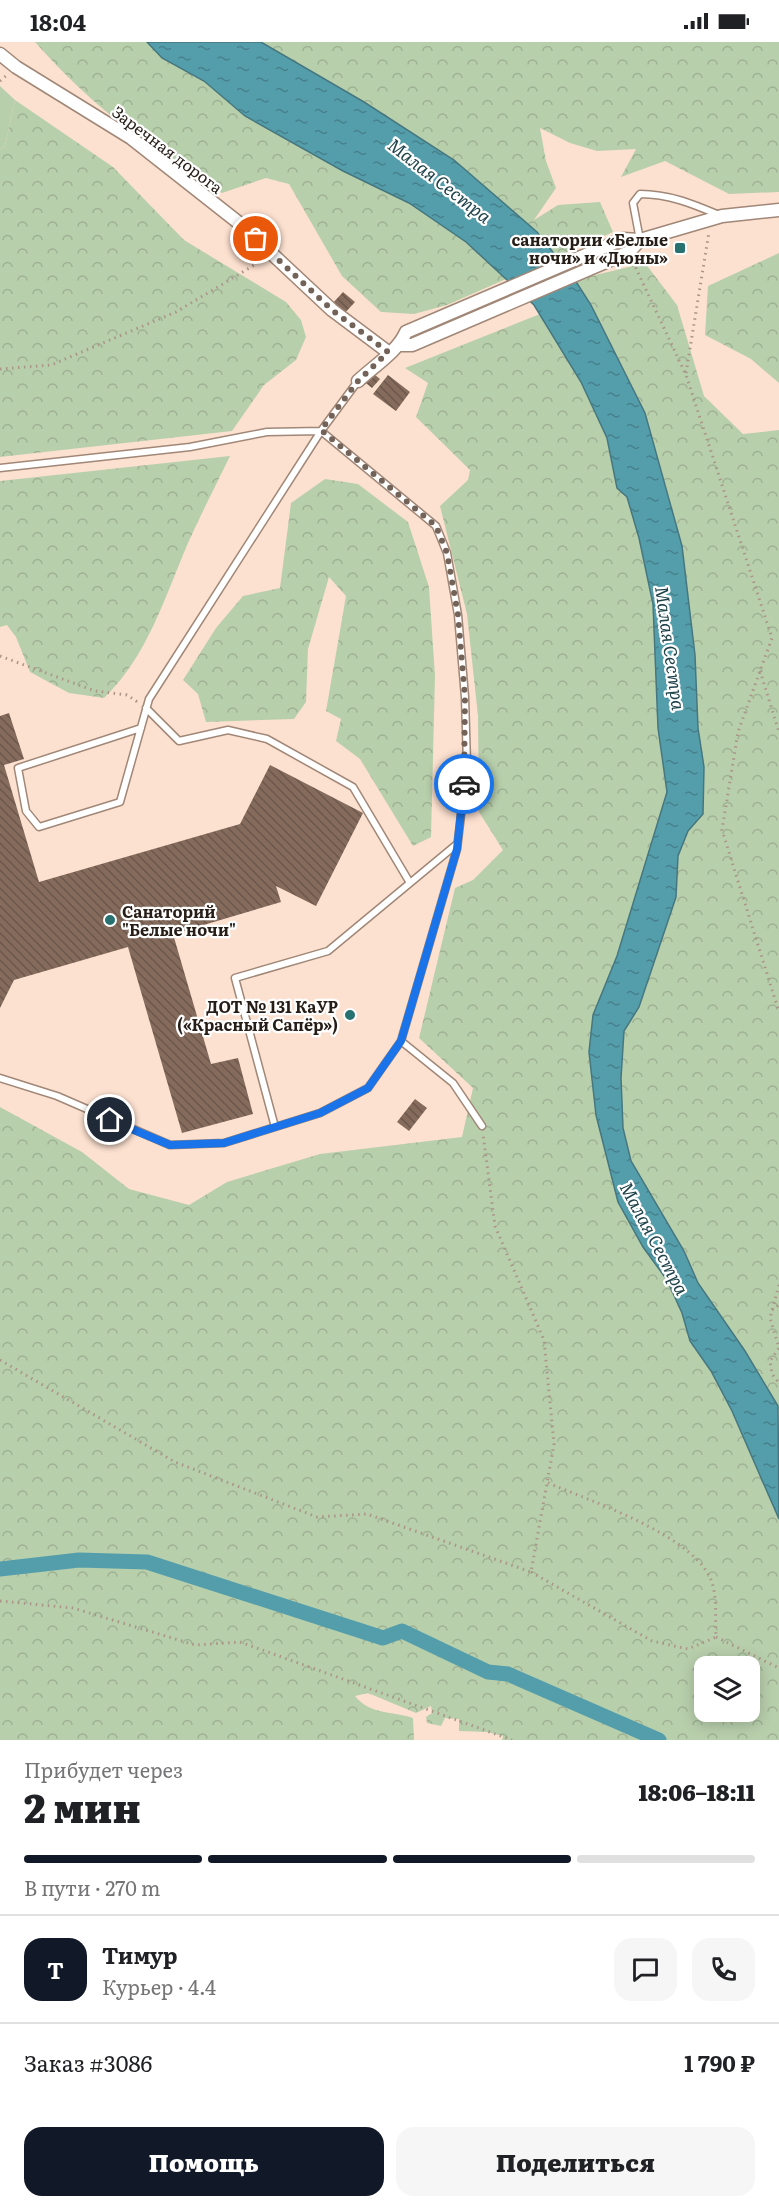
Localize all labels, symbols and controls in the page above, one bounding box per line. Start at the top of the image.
text: 18:04 [30,5,86,38]
street label: Заречная дорога [108,99,229,199]
water label: Малая Сестра [382,131,498,230]
pin [230,213,281,264]
icon: bag [239,222,272,255]
place label: санатории «Белые ночи» и «Дюны» [511,227,668,269]
marker: санатории «Белые ночи» и «Дюны» [673,241,687,255]
water label: Малая Сестра [649,584,693,712]
courier [434,754,494,814]
icon: car [448,768,481,801]
place label: Санаторий "Белые ночи" [122,899,236,941]
marker: Санаторий "Белые ночи" [103,913,117,927]
place label: ДОТ № 131 КаУР («Красный Сапёр») [177,994,339,1036]
marker: ДОТ № 131 КаУР («Красный Сапёр») [343,1008,357,1022]
pin [84,1094,135,1145]
icon: home [93,1103,126,1136]
water label: Малая Сестра [614,1177,697,1300]
map controls [694,1656,760,1722]
button: layers [694,1656,760,1722]
text: Прибудет через [24,1754,183,1784]
text: 18:06–18:11 [638,1775,755,1808]
text: 2 мин [24,1777,141,1835]
text: В пути · 270 m [24,1872,160,1902]
text: Тимур [102,1938,178,1971]
button: chat [614,1938,677,2001]
button: phone [692,1938,755,2001]
text: Т [47,1953,64,1986]
text: Курьер · 4.4 [102,1971,216,2001]
text: Заказ #3086 [24,2046,152,2079]
text: 1 790 ₽ [684,2046,755,2079]
button: Помощь [24,2127,384,2196]
button: Поделиться [396,2127,755,2196]

